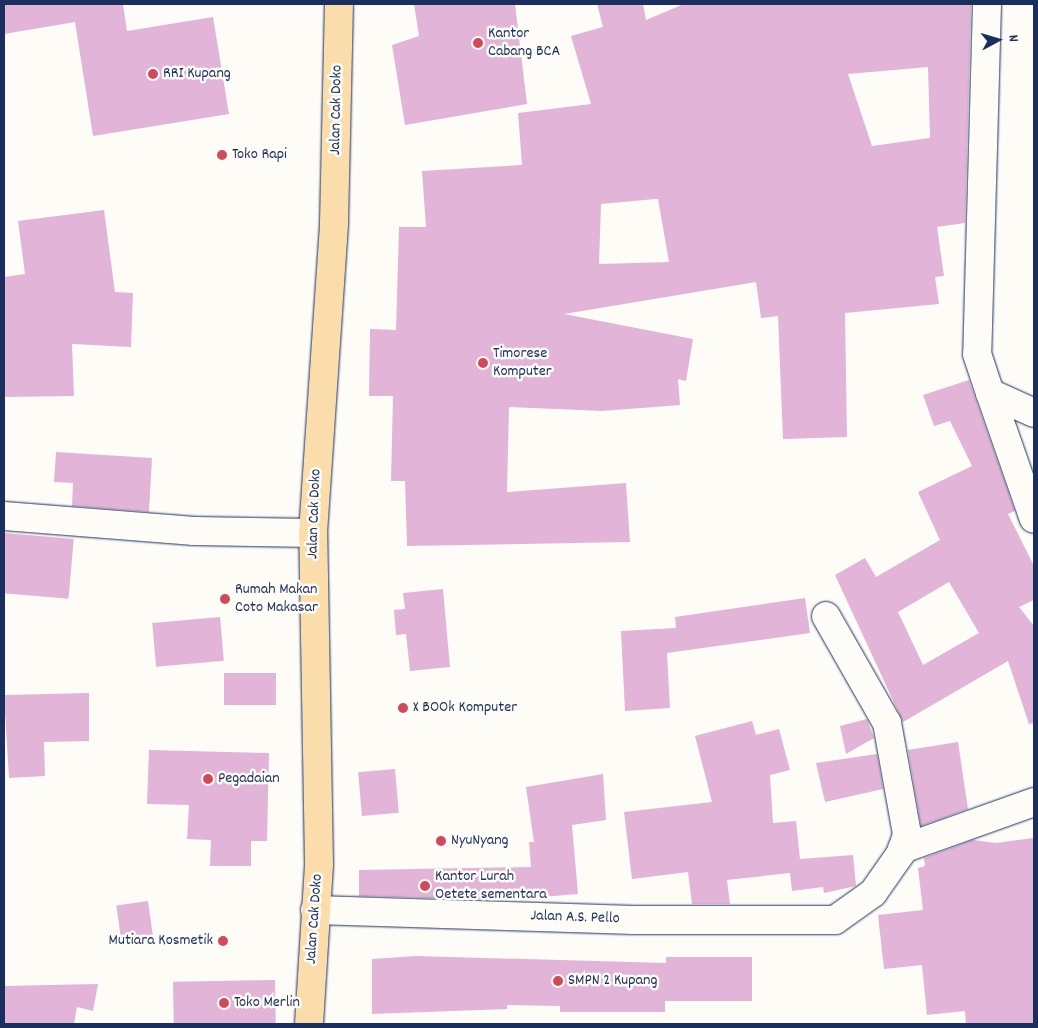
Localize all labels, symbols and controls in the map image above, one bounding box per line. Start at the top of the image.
north arrow [973,15,1023,65]
place label: Kantor Cabang BCA [488,24,560,62]
text: N [1003,34,1023,43]
marker: Kantor Cabang BCA [472,37,484,49]
place label: RRI Kupang [163,64,231,84]
street label: Jalan Cak Doko [327,65,347,155]
marker: RRI Kupang [147,68,159,80]
place label: Toko Rapi [232,145,287,165]
marker: Toko Rapi [216,149,228,161]
place label: Timorese Komputer [493,344,552,382]
marker: Timorese Komputer [477,357,489,369]
street label: Jalan Cak Doko [304,469,326,559]
place label: Rumah Makan Coto Makasar [235,580,318,618]
marker: Rumah Makan Coto Makasar [219,593,231,605]
place label: X BOOk Komputer [413,698,517,718]
marker: X BOOk Komputer [397,702,409,714]
place label: Pegadaian [218,769,280,789]
marker: Pegadaian [202,773,214,785]
place label: NyuNyang [451,831,509,851]
marker: NyuNyang [435,835,447,847]
place label: Kantor Lurah Oetete sementara [435,867,547,905]
street label: Jalan Cak Doko [302,873,328,965]
marker: Kantor Lurah Oetete sementara [419,880,431,892]
street label: Jalan A.S. Pello [530,907,620,929]
place label: Mutiara Kosmetik [109,931,213,951]
marker: Mutiara Kosmetik [217,935,229,947]
place label: SMPN 2 Kupang [568,971,657,991]
marker: SMPN 2 Kupang [552,975,564,987]
place label: Toko Merlin [234,993,300,1013]
marker: Toko Merlin [218,997,230,1009]

